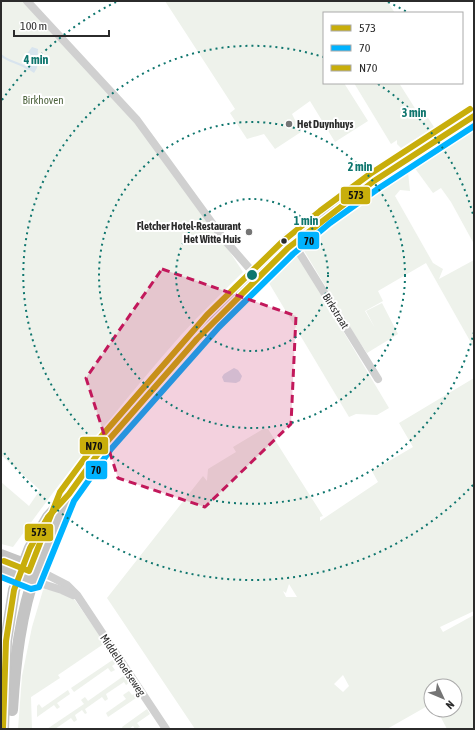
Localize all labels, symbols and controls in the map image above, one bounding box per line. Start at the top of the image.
scale bar [14,12,109,38]
legend [323,12,463,84]
text: 100 m [20,19,47,33]
text: 573 [359,21,376,35]
text: 70 [359,41,371,55]
text: 4 min [23,53,48,67]
text: N70 [359,61,378,75]
park label: Birkhoven [23,94,63,106]
text: 3 min [402,106,426,120]
place label: Het Duynhuys [297,118,354,130]
marker: Het Duynhuys [284,119,294,129]
text: 2 min [348,160,372,174]
line badge: 573 [340,186,371,205]
text: 573 [348,189,364,201]
text: 1 min [294,214,318,228]
place label: Fletcher Hotel-Restaurant Het Witte Huis [137,220,242,245]
marker: Fletcher Hotel-Restaurant Het Witte Huis [244,227,254,237]
line badge: 70 [297,231,320,250]
text: 70 [304,235,314,247]
unlabelled marker [279,236,289,246]
centre of rings [245,268,259,282]
street label: Birkstraat [320,291,352,331]
line badge: N70 [79,436,109,455]
text: N70 [86,440,102,452]
line badge: 70 [85,460,108,480]
text: 70 [91,464,101,476]
line badge: 573 [24,523,54,542]
text: 573 [31,526,47,538]
street label: Middelhoefseweg [98,632,148,698]
north arrow [423,678,463,718]
text: N [444,698,457,711]

